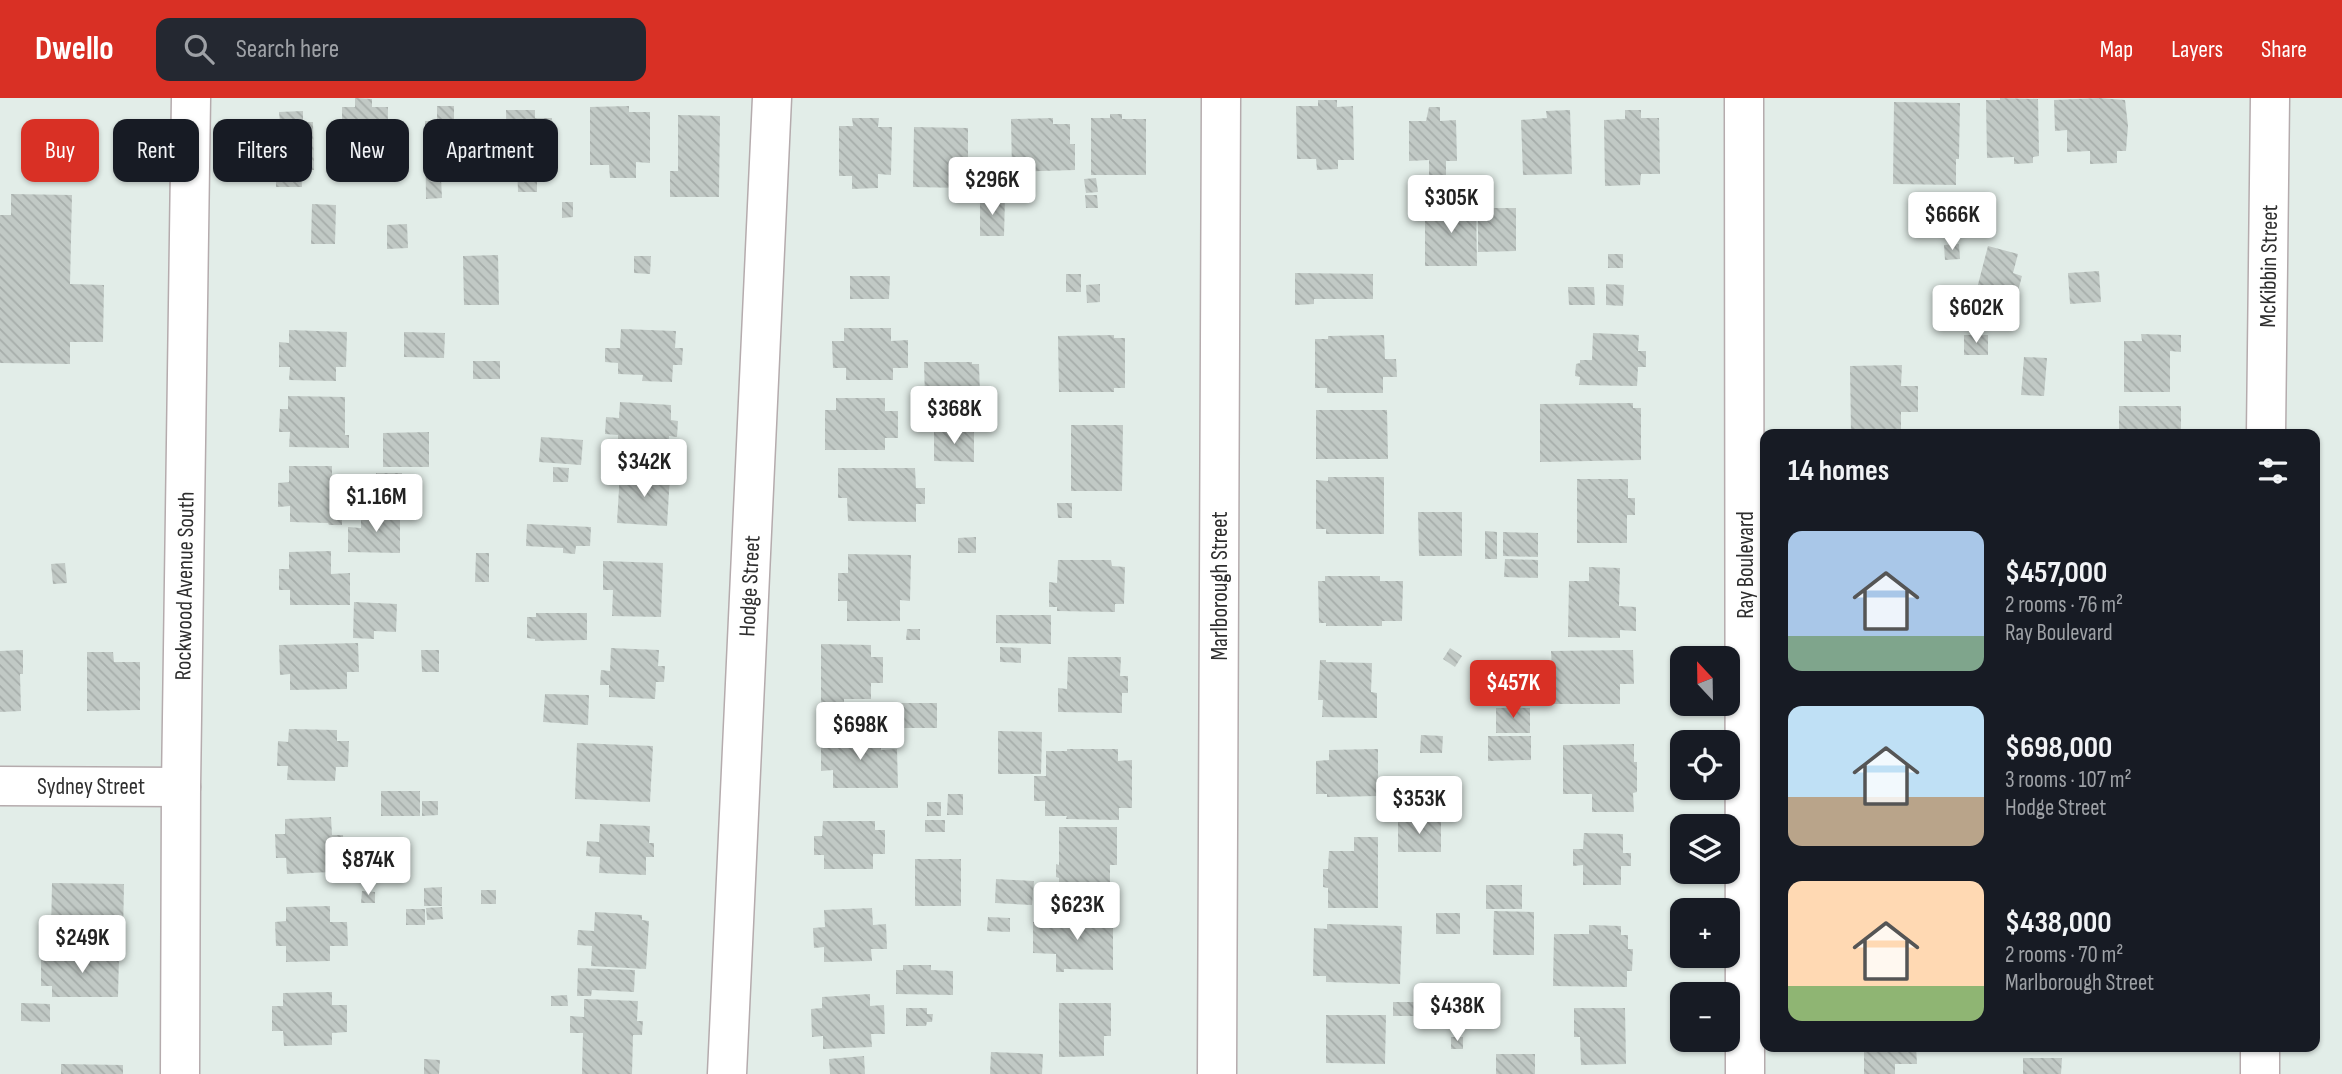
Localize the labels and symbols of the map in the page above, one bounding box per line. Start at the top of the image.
pin: $296K [943,158,1041,217]
pin: $305K [1402,176,1500,235]
pin: $666K [1903,192,2001,252]
street label: McKibbin Street [2254,204,2284,328]
pin: $602K [1927,286,2025,345]
pin: $368K [905,386,1003,446]
pin: $342K [595,440,693,499]
pin: $1.16M [319,474,433,534]
street label: Rockwood Avenue South [169,491,201,681]
street label: Marlborough Street [1206,511,1234,661]
street label: Ray Boulevard [1732,511,1760,619]
street label: Hodge Street [733,535,767,637]
north arrow [1670,646,1740,716]
pin: $457K [1464,660,1562,720]
pin: $698K [811,702,909,762]
street label: Sydney Street [37,773,145,801]
pin: $353K [1370,776,1468,836]
pin: $874K [319,838,417,897]
pin: $623K [1028,882,1126,942]
pin: $249K [33,916,131,975]
pin: $438K [1408,984,1506,1043]

